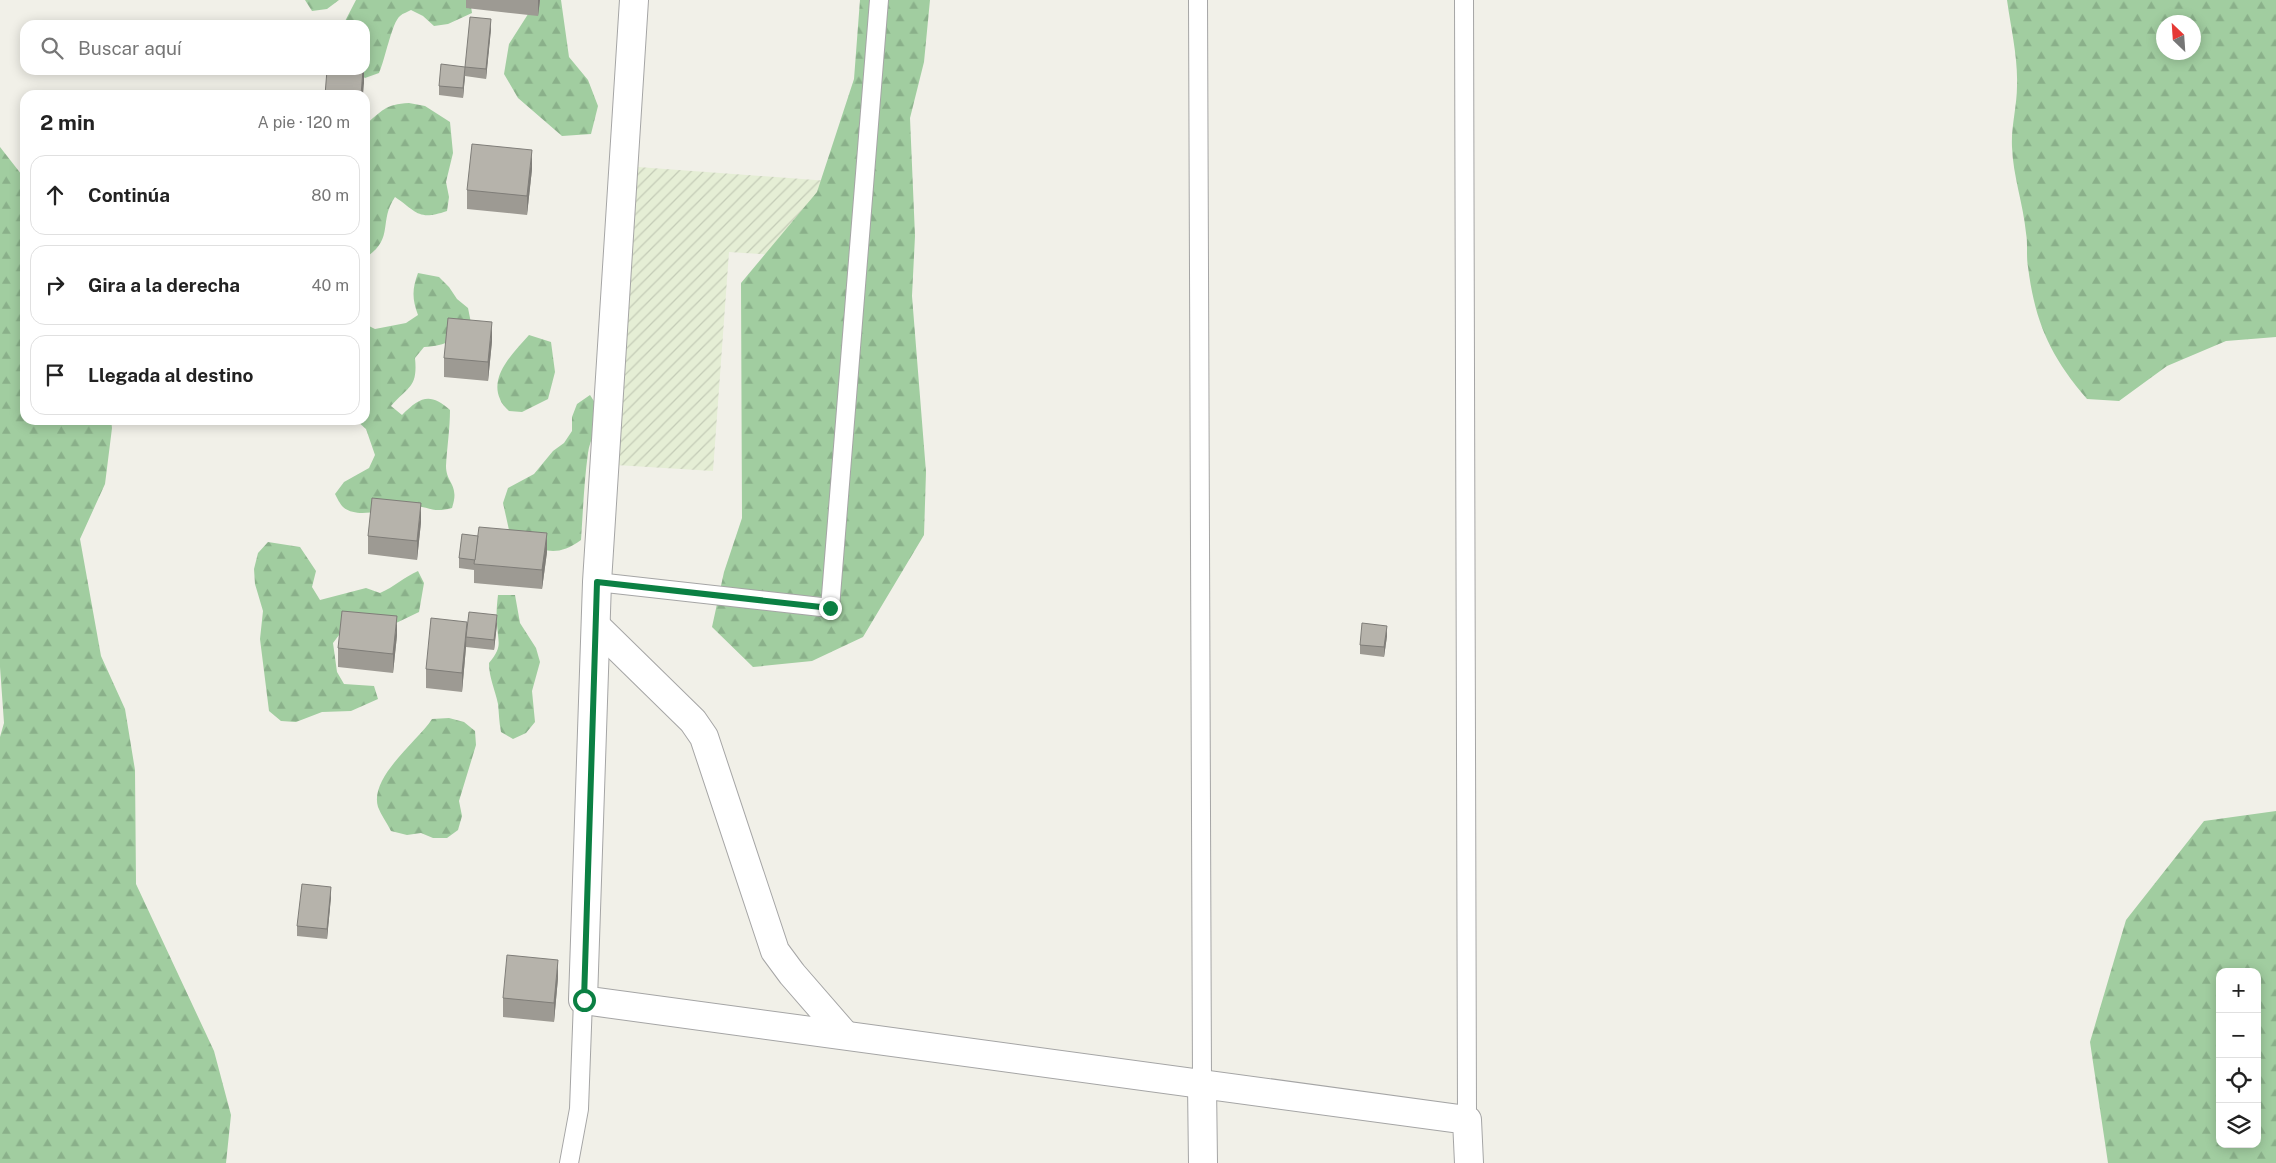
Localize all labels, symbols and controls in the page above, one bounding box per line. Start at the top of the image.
north arrow [2156,15,2201,60]
search box [20,20,370,75]
icon: search [38,34,66,62]
text: Buscar aquí [78,37,182,59]
text: 2 min [40,110,95,135]
text: A pie · 120 m [257,113,350,132]
icon: ahead [41,181,69,209]
text: Continúa [88,184,170,206]
text: 80 m [311,186,349,205]
icon: right [41,271,69,299]
text: Gira a la derecha [88,274,240,296]
text: 40 m [311,276,349,295]
icon: arrive [41,361,69,389]
text: Llegada al destino [88,364,253,386]
route end [819,597,842,620]
map controls [2216,968,2261,1148]
button: + [2216,968,2261,1013]
route start [573,989,596,1012]
button: − [2216,1013,2261,1058]
button: locate [2216,1058,2261,1103]
button: layers [2216,1103,2261,1148]

